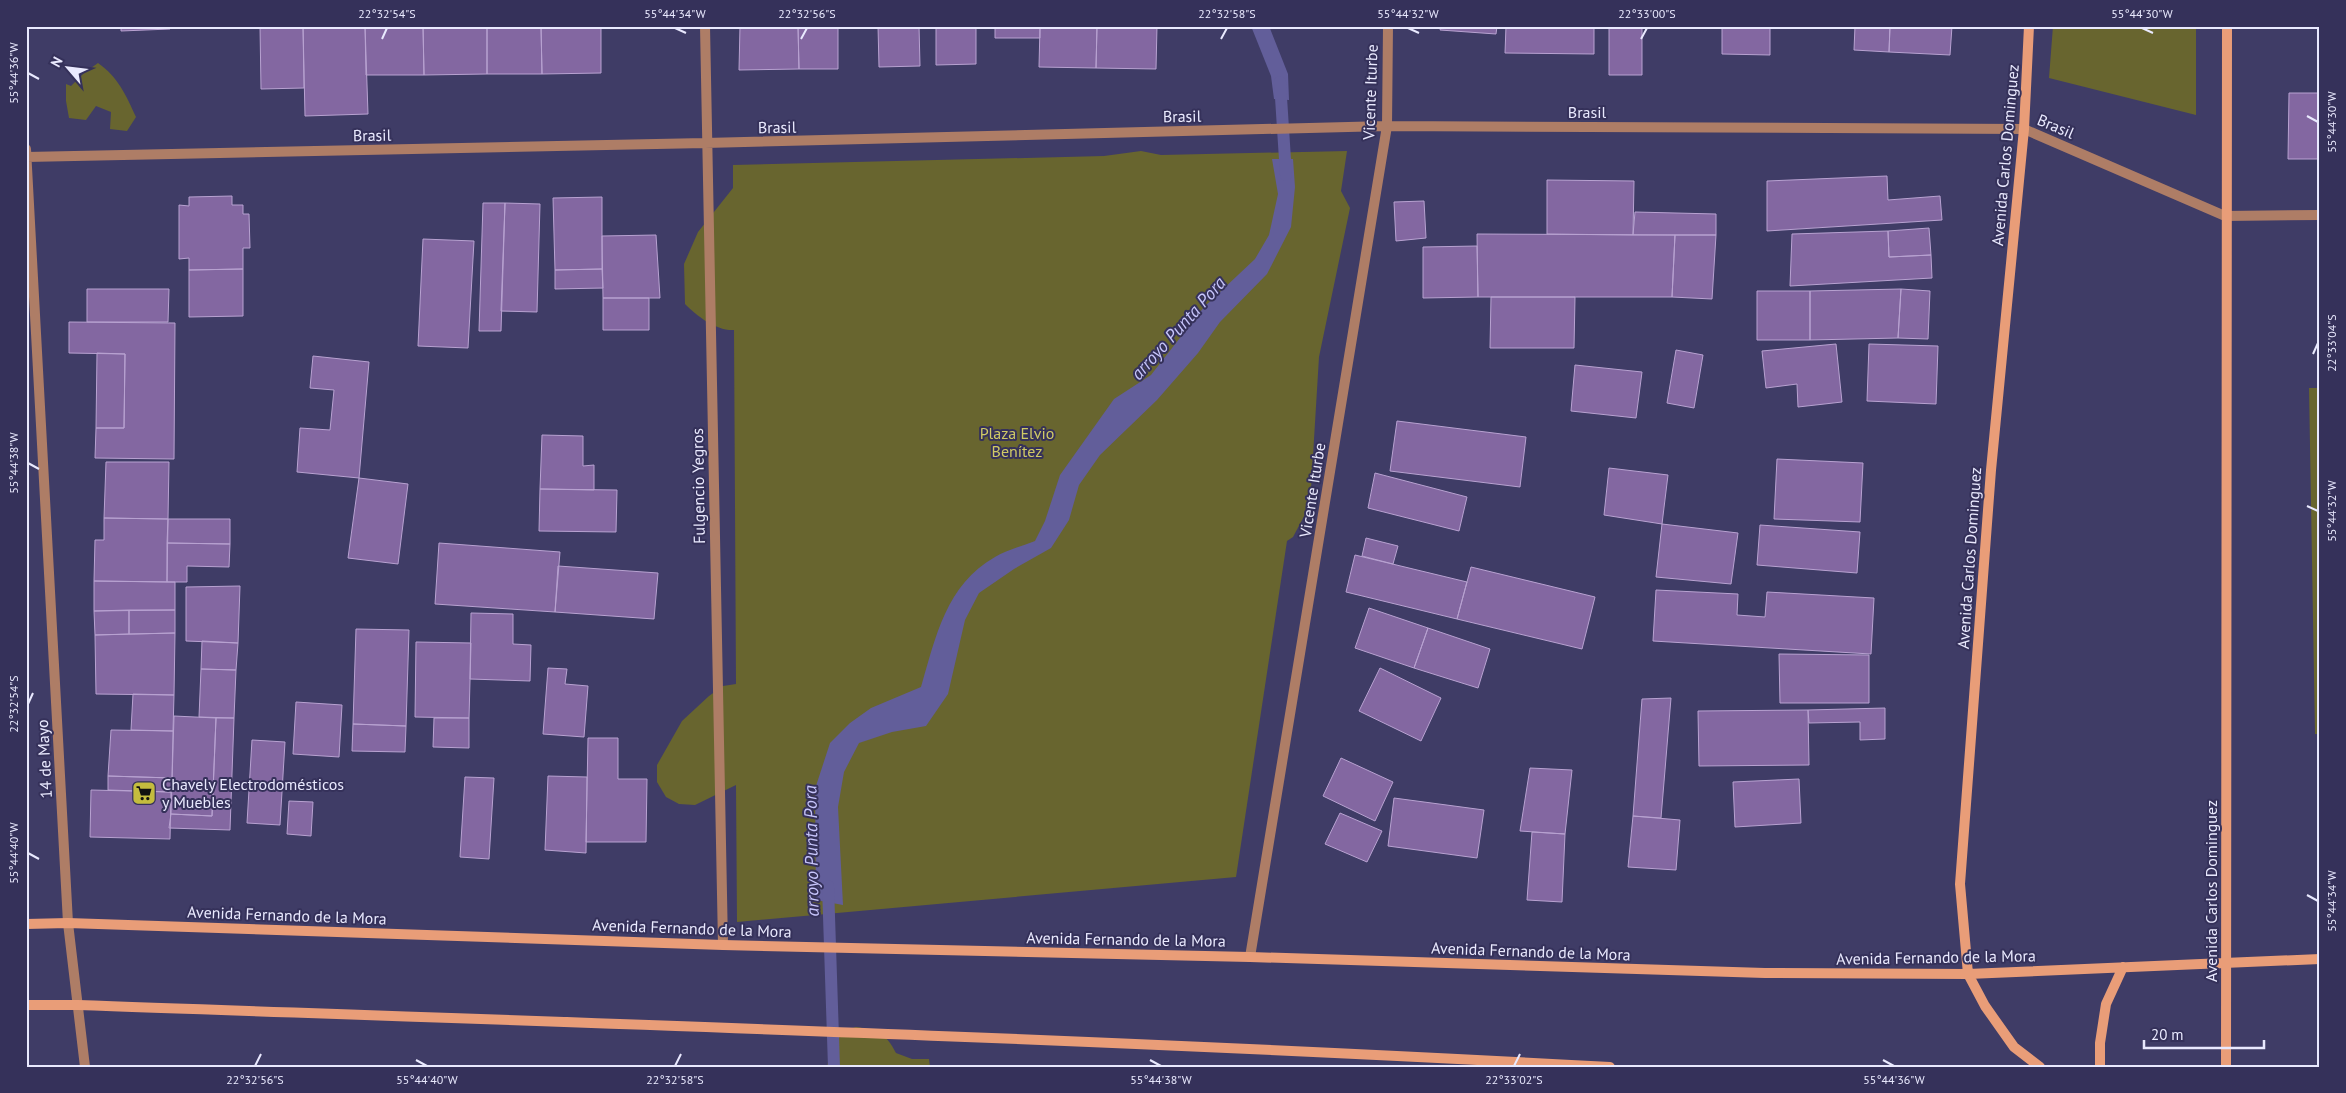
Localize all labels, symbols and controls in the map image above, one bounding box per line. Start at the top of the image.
text: 22°32'54"S [358,6,416,21]
text: 55°44'34"W [644,6,706,21]
text: 22°32'56"S [778,6,836,21]
text: 22°32'58"S [1198,6,1256,21]
text: 55°44'32"W [1377,6,1439,21]
text: 22°33'00"S [1618,6,1676,21]
text: 55°44'30"W [2111,6,2173,21]
text: 55°44'36"W [6,42,21,104]
north arrow [42,42,92,92]
street label: Vicente Iturbe [1358,44,1382,141]
text: N [46,54,67,70]
street label: Avenida Carlos Dominguez [1987,63,2023,247]
text: 55°44'30"W [2324,91,2339,153]
street label: Brasil [1568,102,1607,122]
street label: Brasil [1163,106,1202,126]
street label: Brasil [2034,109,2078,143]
street label: Brasil [758,117,797,137]
street label: Brasil [353,125,392,145]
water label: arroyo Punta Pora [1126,271,1231,384]
text: 22°33'04"S [2324,314,2339,372]
park label: Plaza Elvio Benítez [980,423,1054,461]
street label: Fulgencio Yegros [687,428,709,544]
text: 55°44'38"W [6,432,21,494]
street label: Vicente Iturbe [1294,441,1329,540]
street label: Avenida Carlos Dominguez [1953,466,1985,650]
text: 55°44'32"W [2324,480,2339,542]
text: 22°32'54"S [6,675,21,733]
street label: 14 de Mayo [32,719,56,799]
place label: Chavely Electrodomésticos y Muebles [162,774,344,812]
supermarket icon: Chavely Electrodomésticos y Muebles [131,780,157,806]
water label: arroyo Punta Pora [798,785,824,917]
street label: Avenida Carlos Dominguez [2201,800,2221,982]
text: 55°44'40"W [6,822,21,884]
text: 55°44'34"W [2324,870,2339,932]
street label: Avenida Fernando de la Mora [187,902,387,928]
street label: Avenida Fernando de la Mora [592,915,792,941]
street label: Avenida Fernando de la Mora [1026,927,1226,951]
street label: Avenida Fernando de la Mora [1431,938,1631,964]
street label: Avenida Fernando de la Mora [1836,945,2036,969]
scale bar [2144,1018,2264,1050]
text: 20 m [2151,1025,2184,1044]
text: 22°32'56"S [226,1072,284,1087]
text: 55°44'40"W [396,1072,458,1087]
text: 22°32'58"S [646,1072,704,1087]
text: 55°44'38"W [1130,1072,1192,1087]
text: 22°33'02"S [1485,1072,1543,1087]
text: 55°44'36"W [1863,1072,1925,1087]

